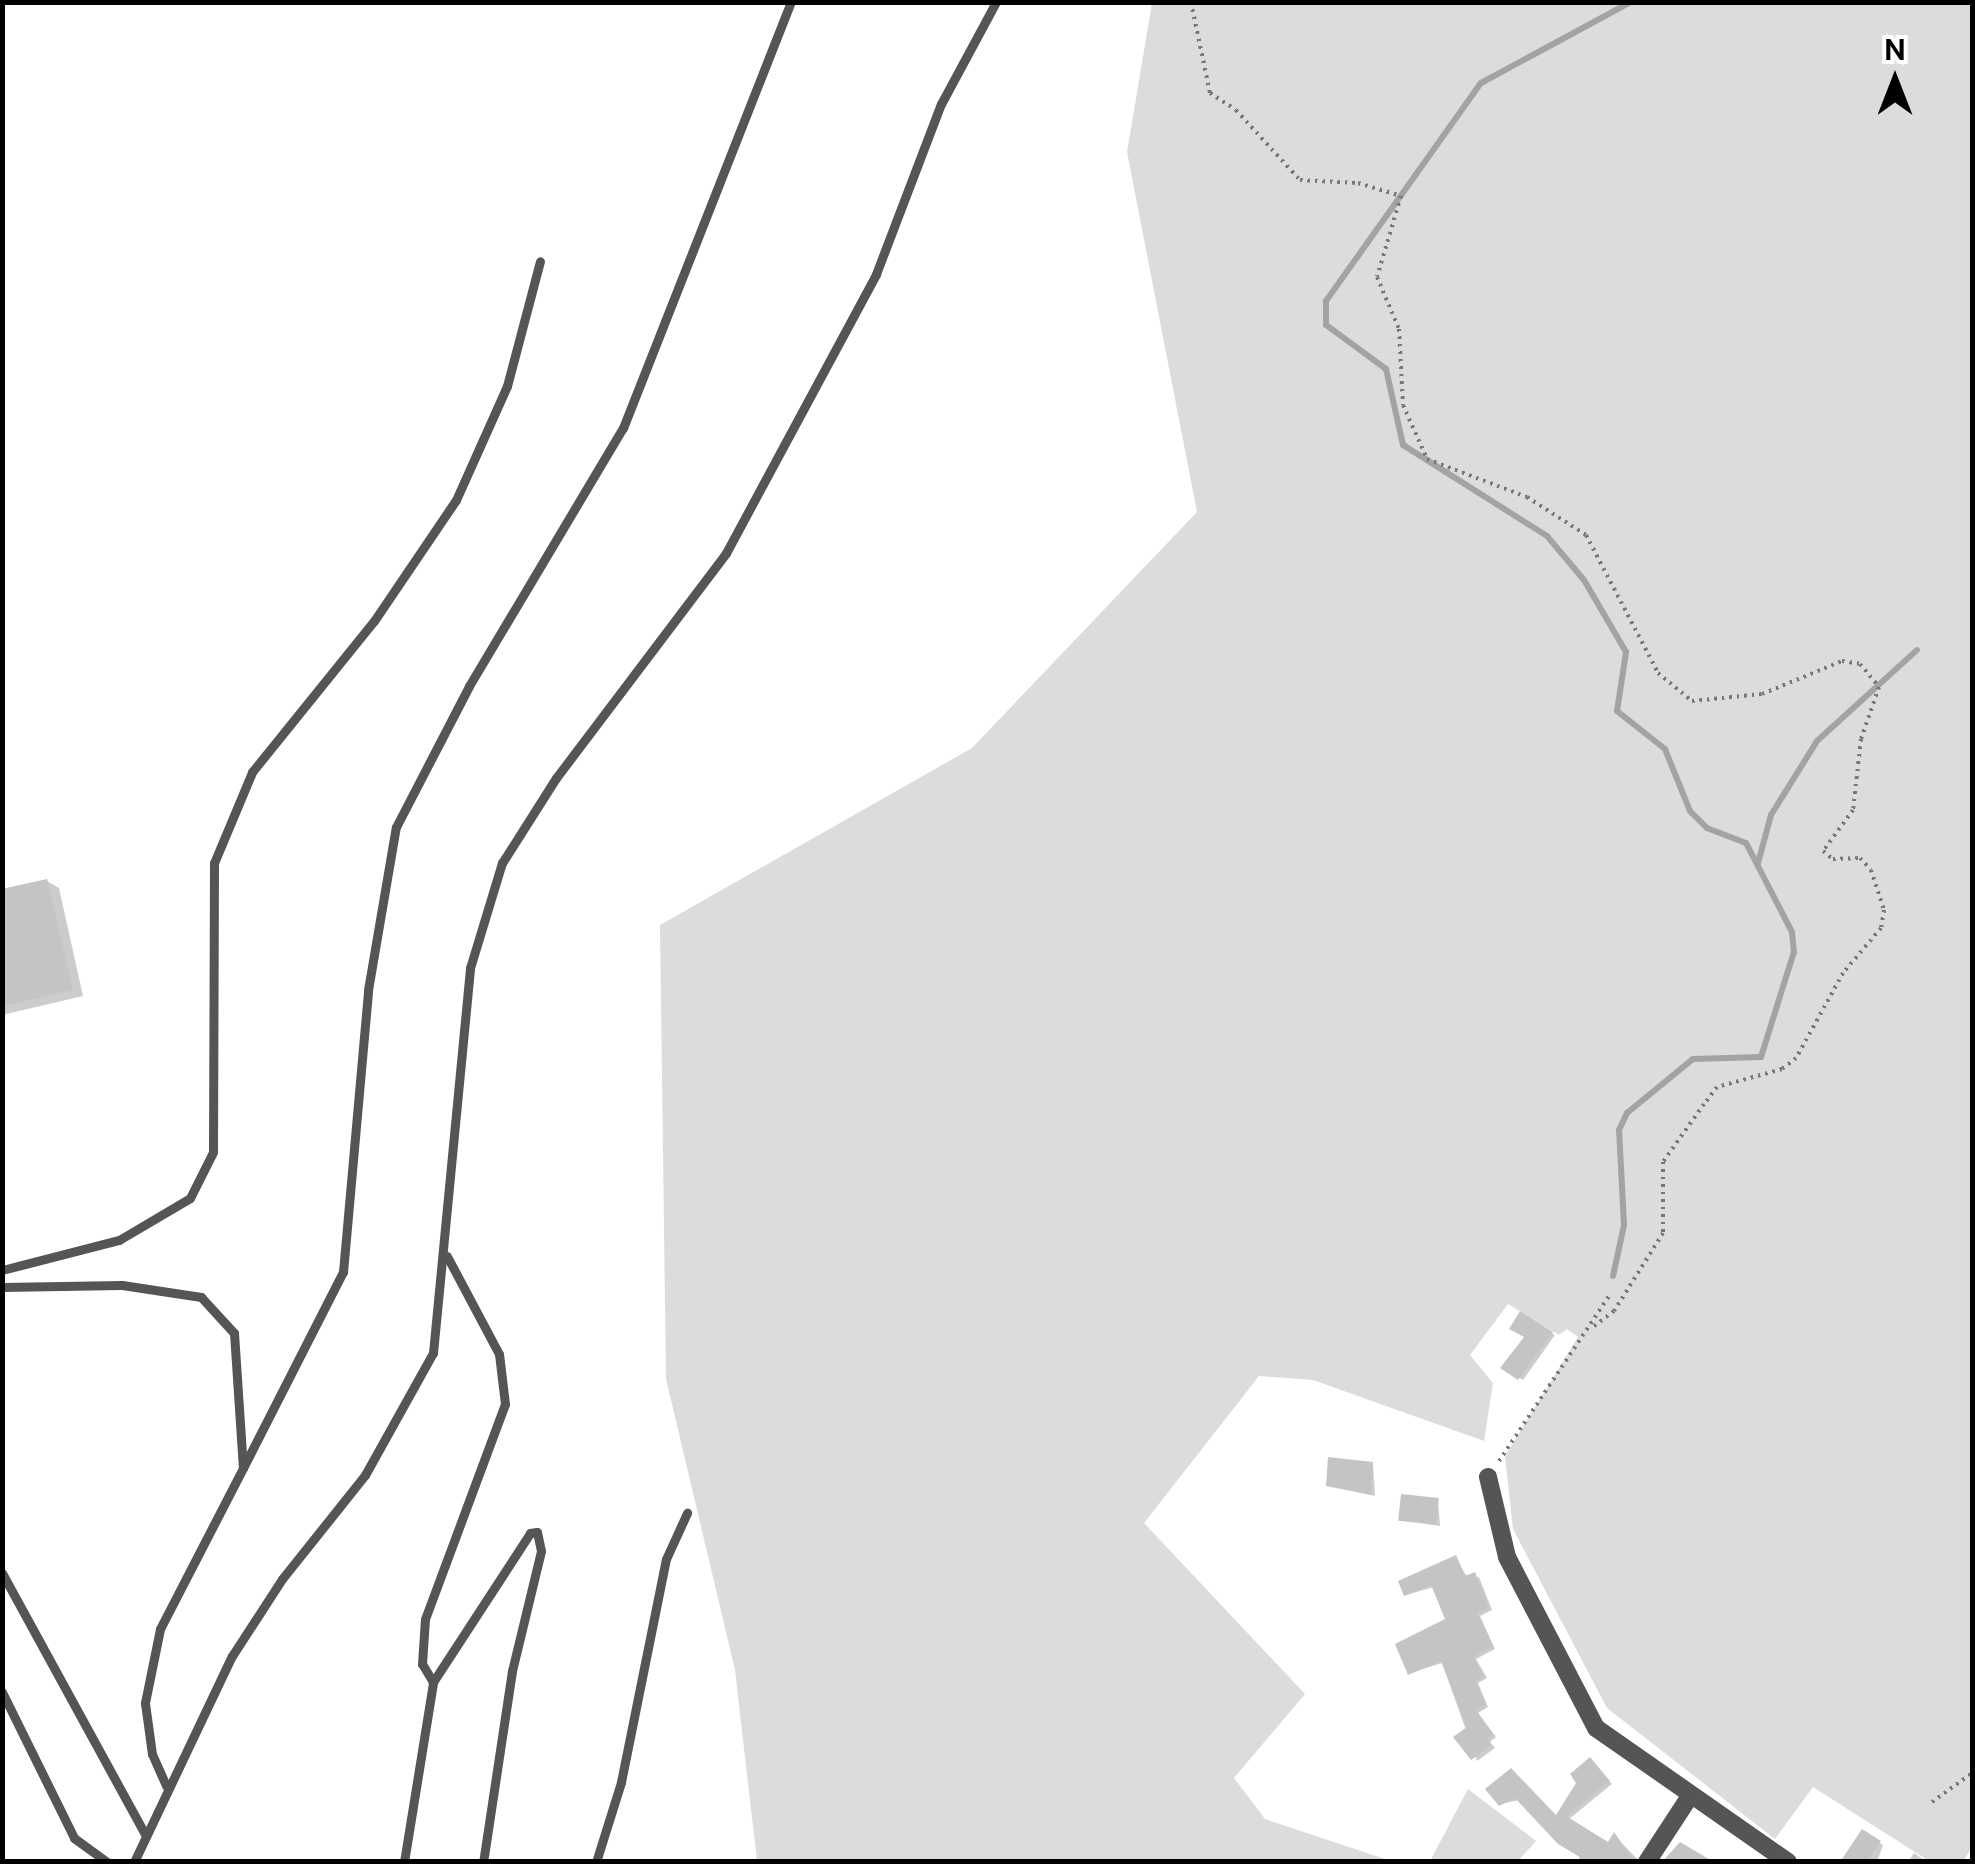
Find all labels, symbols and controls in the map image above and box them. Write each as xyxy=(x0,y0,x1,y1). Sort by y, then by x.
north arrow xyxy=(1845,30,1945,130)
text: N xyxy=(1884,33,1906,66)

